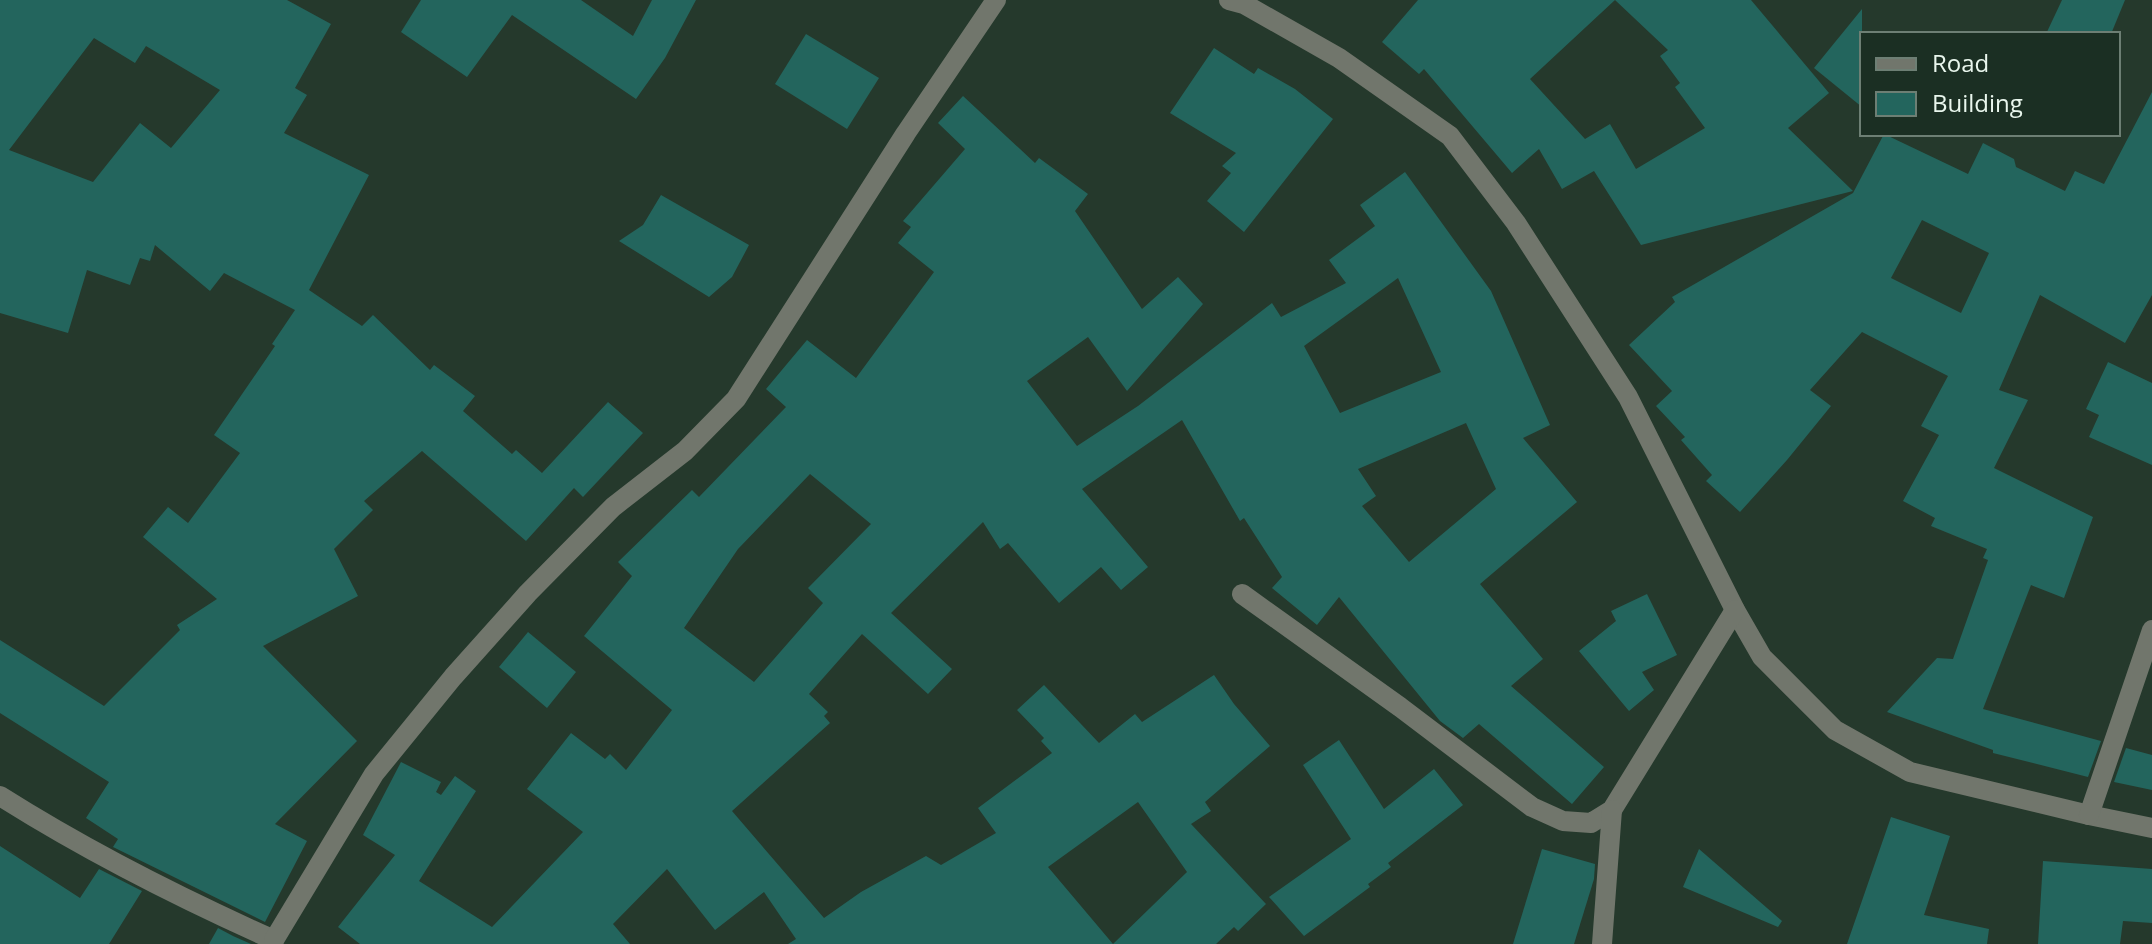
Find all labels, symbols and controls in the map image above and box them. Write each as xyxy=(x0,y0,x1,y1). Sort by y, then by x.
legend xyxy=(1860,32,2120,136)
text: Road xyxy=(1932,46,1989,79)
text: Building xyxy=(1932,86,2023,119)

